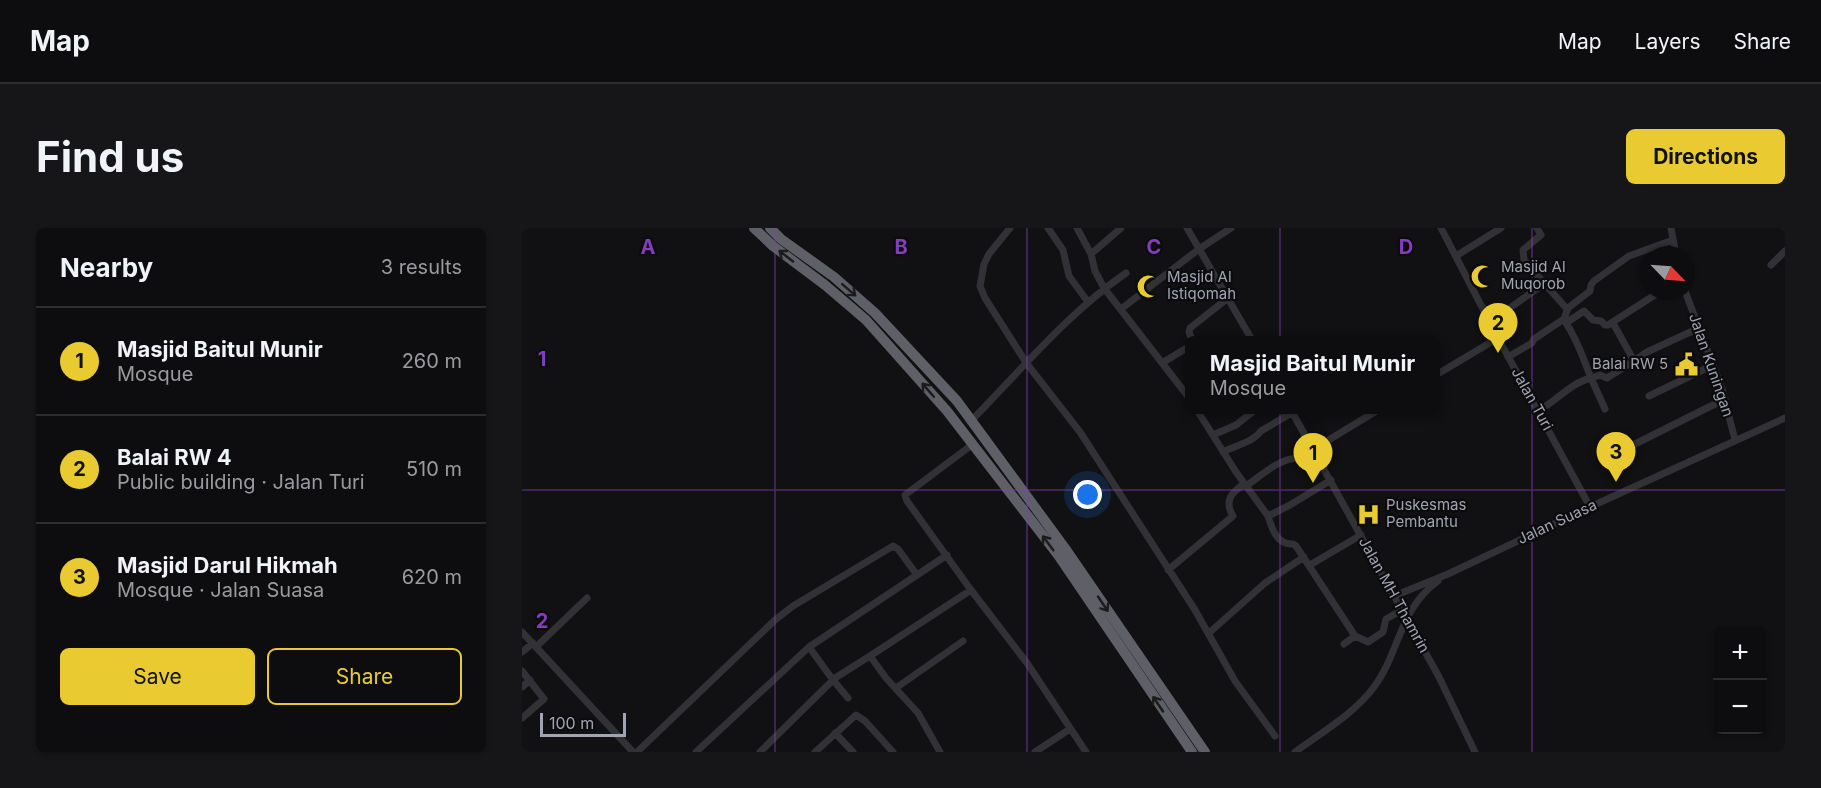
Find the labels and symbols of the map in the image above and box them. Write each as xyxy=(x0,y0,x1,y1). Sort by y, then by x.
text: A xyxy=(641,235,656,259)
text: B xyxy=(894,235,908,259)
text: C xyxy=(1147,235,1161,259)
text: D xyxy=(1399,235,1413,259)
north arrow xyxy=(1641,246,1695,300)
one-way arrow xyxy=(779,250,795,263)
place label: Masjid Al Muqorob xyxy=(1501,257,1566,293)
mosque icon: Masjid Al Muqorob xyxy=(1470,263,1496,289)
place label: Masjid Al Istiqomah xyxy=(1167,267,1236,303)
mosque icon: Masjid Al Istiqomah xyxy=(1136,273,1162,299)
one-way arrow xyxy=(841,283,856,297)
pin: 2 xyxy=(1478,304,1518,353)
street label: Jalan Kuningan xyxy=(1685,310,1738,419)
text: 1 xyxy=(538,347,546,371)
public building icon: Balai RW 5 xyxy=(1673,351,1699,377)
place label: Balai RW 5 xyxy=(1592,354,1668,373)
street label: Jalan Turi xyxy=(1507,364,1557,434)
one-way arrow xyxy=(921,382,935,397)
pin: 3 xyxy=(1596,432,1636,482)
pin: 1 xyxy=(1294,434,1332,483)
your location xyxy=(1073,480,1102,509)
place label: Puskesmas Pembantu xyxy=(1386,495,1466,531)
street label: Jalan Suasa xyxy=(1514,495,1599,548)
hospital icon: Puskesmas Pembantu xyxy=(1355,501,1381,527)
street label: Jalan MH Thamrin xyxy=(1355,534,1434,656)
one-way arrow xyxy=(1042,535,1055,551)
one-way arrow xyxy=(1097,595,1109,611)
text: 2 xyxy=(536,609,548,633)
one-way arrow xyxy=(1152,696,1164,713)
scale bar xyxy=(540,710,626,738)

